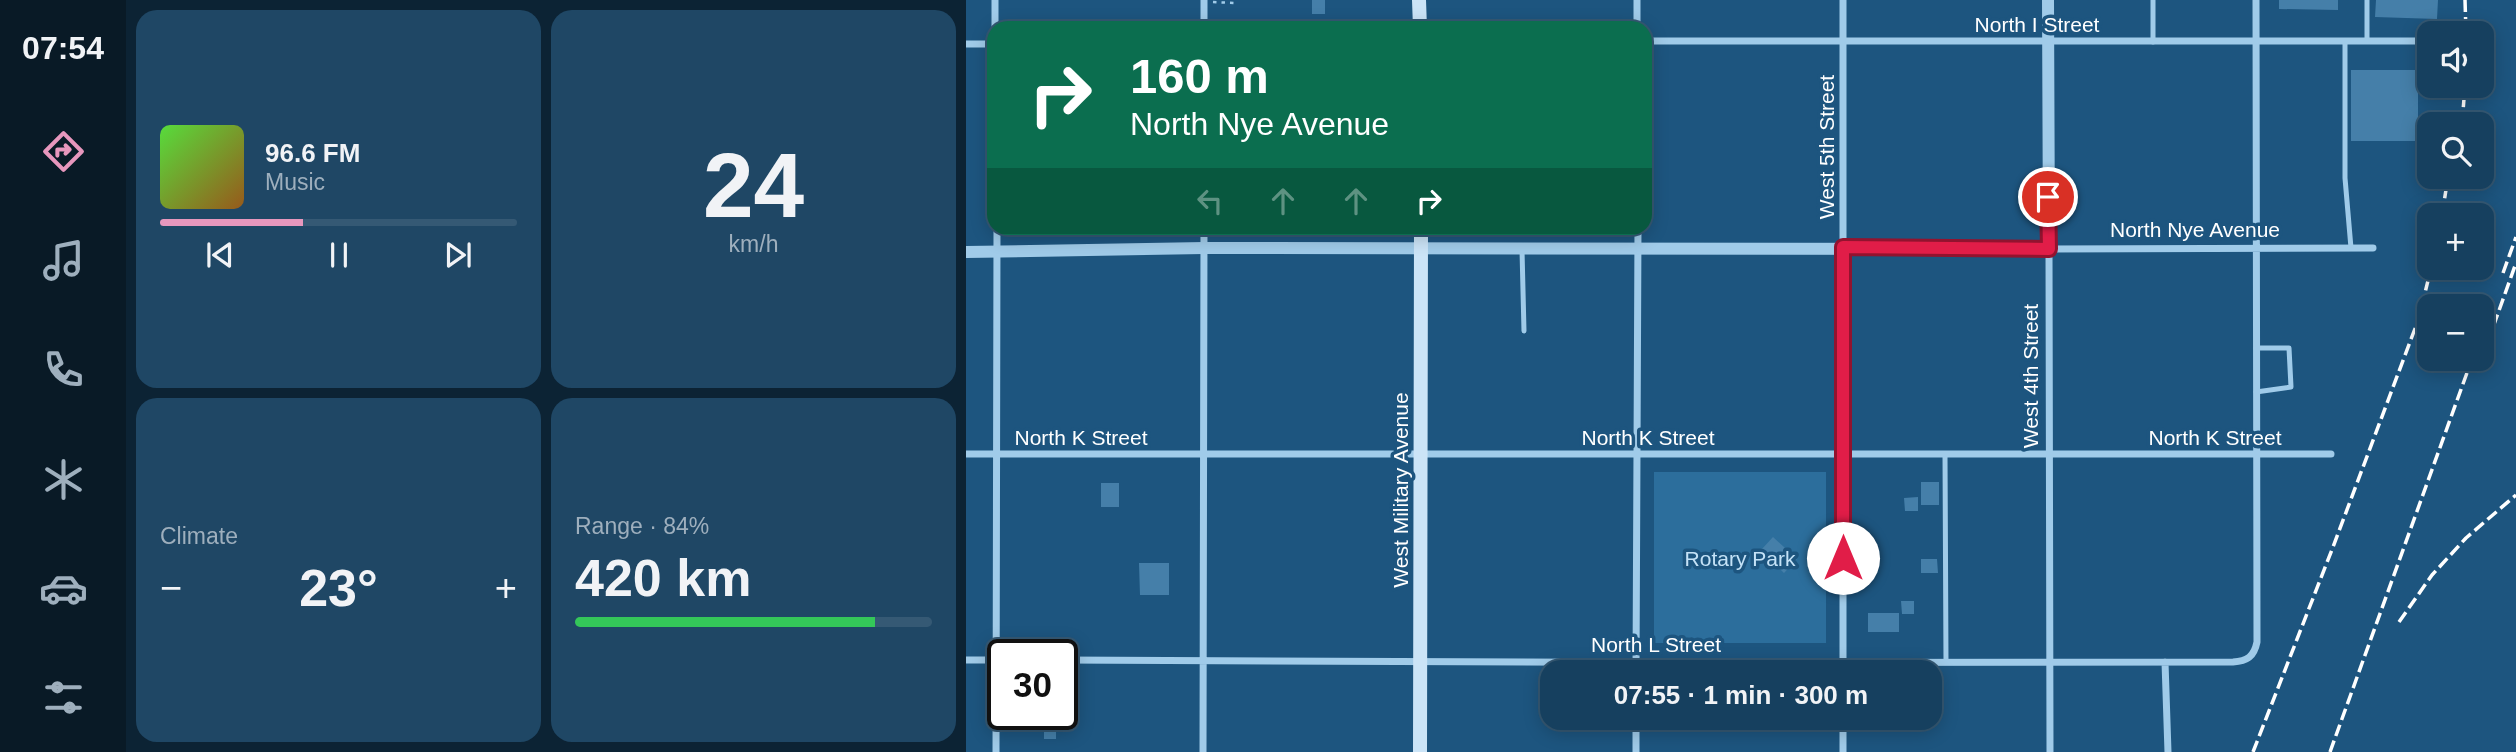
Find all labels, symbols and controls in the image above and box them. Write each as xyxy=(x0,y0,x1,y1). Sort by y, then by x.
street label: North I Street xyxy=(1975,13,2100,36)
map controls xyxy=(2417,21,2494,371)
button: sound xyxy=(2417,21,2494,98)
text: 07:54 xyxy=(22,30,104,66)
icon: right xyxy=(1015,49,1106,140)
text: 160 m xyxy=(1130,49,1269,103)
street label: West 5th Street xyxy=(1815,75,1838,219)
text: North Nye Avenue xyxy=(1130,106,1389,142)
button: search xyxy=(2417,112,2494,189)
icon: directions xyxy=(39,127,88,176)
text: 24 xyxy=(703,135,804,236)
text: 96.6 FM xyxy=(265,138,360,168)
pin xyxy=(2018,167,2078,227)
text: Music xyxy=(265,169,325,195)
icon: arrive xyxy=(2029,178,2067,216)
icon: left xyxy=(1191,182,1229,220)
icon: ahead xyxy=(1264,182,1302,220)
icon: ahead xyxy=(1337,182,1375,220)
icon: right xyxy=(1410,182,1448,220)
button: + xyxy=(2417,203,2494,280)
street label: North Nye Avenue xyxy=(2110,218,2280,241)
text: km/h xyxy=(729,231,778,257)
icon: music xyxy=(39,236,88,285)
icon: previous xyxy=(201,236,239,274)
icon: pause xyxy=(320,236,358,274)
icon: next xyxy=(439,236,477,274)
button: − xyxy=(2417,294,2494,371)
street label: West 4th Street xyxy=(2019,304,2042,448)
icon: phone xyxy=(39,345,88,394)
street label: West Military Avenue xyxy=(1389,392,1412,588)
street label: North K Street xyxy=(1014,426,1148,449)
street label: North K Street xyxy=(1581,426,1715,449)
street label: North K Street xyxy=(2148,426,2282,449)
icon: climate xyxy=(39,455,88,504)
text: Range · 84% xyxy=(575,513,709,539)
position arrow xyxy=(1806,521,1880,595)
text: Climate xyxy=(160,523,238,549)
park label: Rotary Park xyxy=(1685,547,1796,570)
text: 420 km xyxy=(575,549,751,607)
text: 23° xyxy=(299,559,378,617)
icon: car xyxy=(39,564,88,613)
text: − xyxy=(160,567,182,609)
text: + xyxy=(495,567,517,609)
street label: North L Street xyxy=(1591,633,1721,656)
speed limit sign: 30 xyxy=(987,639,1078,730)
icon: filters xyxy=(39,673,88,722)
text: 07:55 · 1 min · 300 m xyxy=(1614,680,1868,710)

